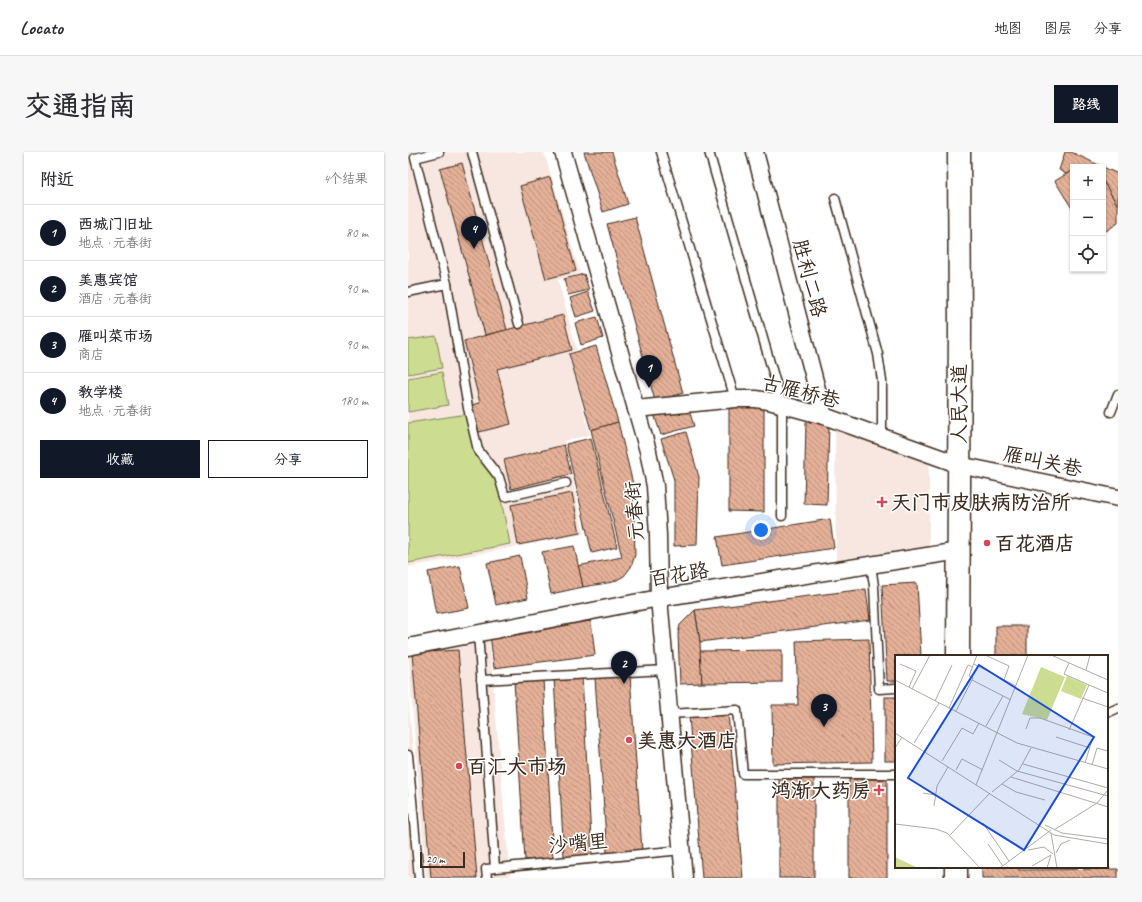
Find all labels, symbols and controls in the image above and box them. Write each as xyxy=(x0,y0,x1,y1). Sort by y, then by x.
text: Locato xyxy=(20,16,63,40)
text: 地图 xyxy=(994,20,1022,37)
text: 图层 xyxy=(1044,20,1072,37)
text: 分享 xyxy=(1094,20,1122,37)
button: 路线 xyxy=(1054,85,1118,123)
text: 交通指南 xyxy=(24,88,136,123)
map controls xyxy=(1070,164,1106,272)
button: + xyxy=(1070,164,1106,200)
text: 附近 xyxy=(40,169,74,190)
text: 4个结果 xyxy=(323,171,368,187)
button: − xyxy=(1070,200,1106,236)
text: 西城门旧址 xyxy=(78,215,153,234)
pin: 4 xyxy=(461,216,487,249)
text: 1 xyxy=(50,225,56,241)
text: 80 m xyxy=(346,225,368,241)
text: 地点 · 元春街 xyxy=(78,235,152,251)
street label: 胜利二路 xyxy=(787,236,832,321)
button: locate xyxy=(1070,236,1106,272)
text: 美惠宾馆 xyxy=(78,271,138,290)
text: 2 xyxy=(50,281,56,297)
text: 90 m xyxy=(346,281,368,297)
text: 酒店 · 元春街 xyxy=(78,291,152,307)
text: 雁叫菜市场 xyxy=(78,327,153,346)
text: 3 xyxy=(50,337,56,353)
text: 90 m xyxy=(346,337,368,353)
text: 商店 xyxy=(78,347,104,363)
pin: 1 xyxy=(636,355,662,388)
street label: 人民大道 xyxy=(947,364,972,444)
street label: 古雁桥巷 xyxy=(759,370,844,414)
text: 教学楼 xyxy=(78,383,123,402)
text: 4 xyxy=(50,393,56,409)
text: 180 m xyxy=(340,393,368,409)
text: 地点 · 元春街 xyxy=(78,403,152,419)
button: 收藏 xyxy=(40,440,200,478)
button: 分享 xyxy=(208,440,368,478)
street label: 雁叫关巷 xyxy=(1001,441,1086,482)
street label: 元春街 xyxy=(620,480,649,542)
place label: 天门市皮肤病防治所 xyxy=(891,490,1071,515)
marker: 天门市皮肤病防治所 xyxy=(876,496,888,508)
your location xyxy=(751,520,771,540)
place label: 百花酒店 xyxy=(995,531,1075,556)
marker: 百花酒店 xyxy=(982,538,992,548)
street label: 百花路 xyxy=(647,557,712,592)
pin: 2 xyxy=(611,651,637,684)
inset map xyxy=(895,655,1108,868)
pin: 3 xyxy=(811,694,837,727)
place label: 美惠大酒店 xyxy=(637,728,737,753)
marker: 美惠大酒店 xyxy=(624,735,634,745)
place label: 百汇大市场 xyxy=(467,754,567,779)
marker: 百汇大市场 xyxy=(454,761,464,771)
place label: 鸿渐大药房 xyxy=(771,778,871,803)
marker: 鸿渐大药房 xyxy=(874,785,884,795)
street label: 沙嘴里 xyxy=(547,828,609,859)
scale bar xyxy=(420,850,465,869)
text: 20 m xyxy=(426,852,445,866)

